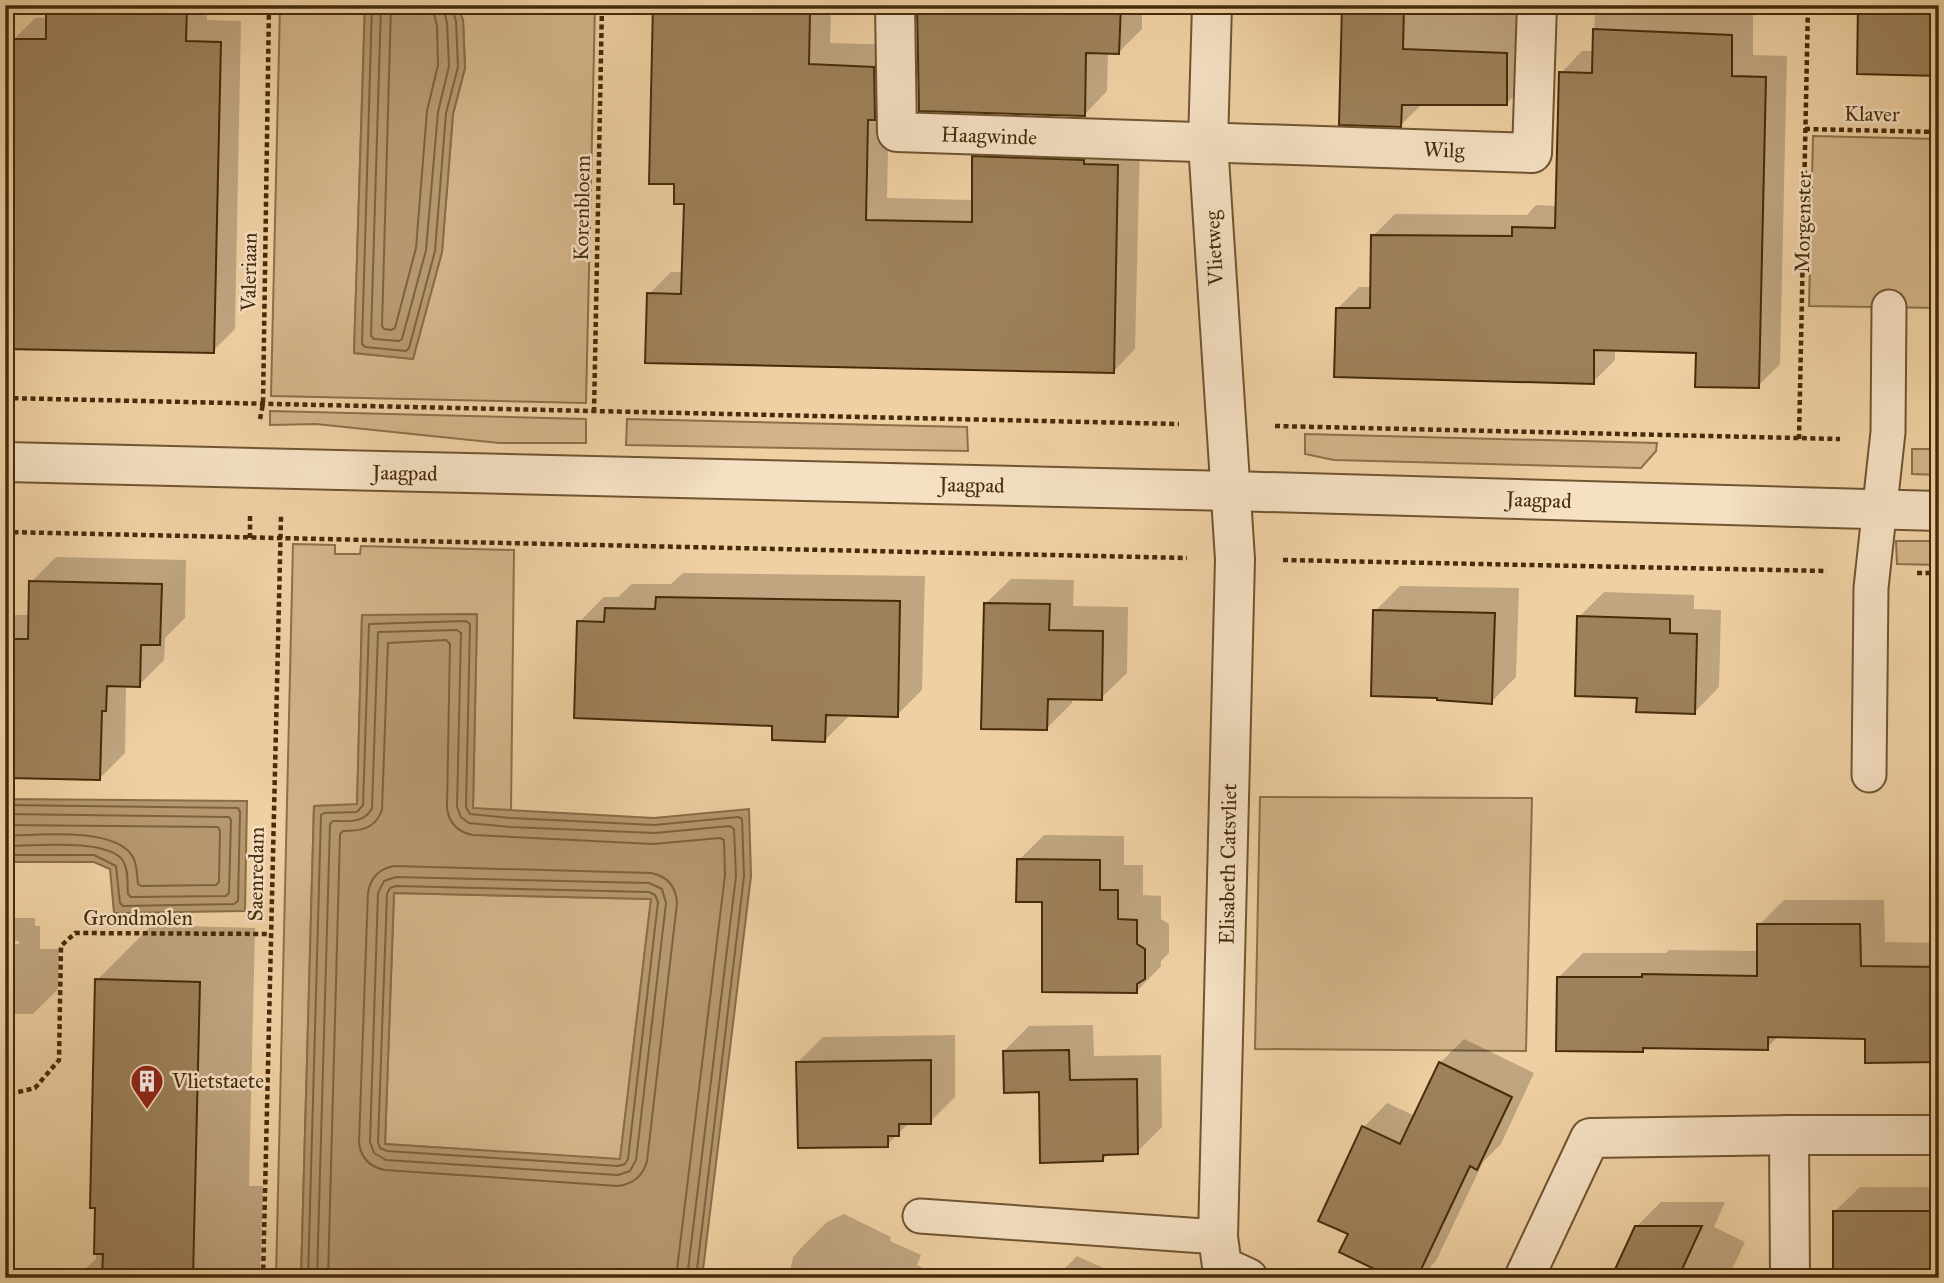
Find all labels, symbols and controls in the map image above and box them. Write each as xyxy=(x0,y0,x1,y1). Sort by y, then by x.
street label: Klaver xyxy=(1844,101,1900,127)
street label: Haagwinde xyxy=(940,121,1038,151)
street label: Wilg xyxy=(1423,136,1465,164)
street label: Korenbloem xyxy=(568,154,596,261)
street label: Morgenster xyxy=(1789,171,1817,273)
street label: Vlietweg xyxy=(1199,210,1229,287)
street label: Valeriaan xyxy=(235,232,263,313)
street label: Jaagpad xyxy=(370,459,438,487)
street label: Jaagpad xyxy=(937,471,1005,499)
street label: Jaagpad xyxy=(1504,486,1573,514)
street label: Elisabeth Catsvliet xyxy=(1214,782,1242,945)
street label: Saenredam xyxy=(242,826,270,922)
street label: Grondmolen xyxy=(83,905,193,931)
building icon: Vlietstaete xyxy=(128,1062,166,1111)
place label: Vlietstaete xyxy=(171,1068,264,1094)

